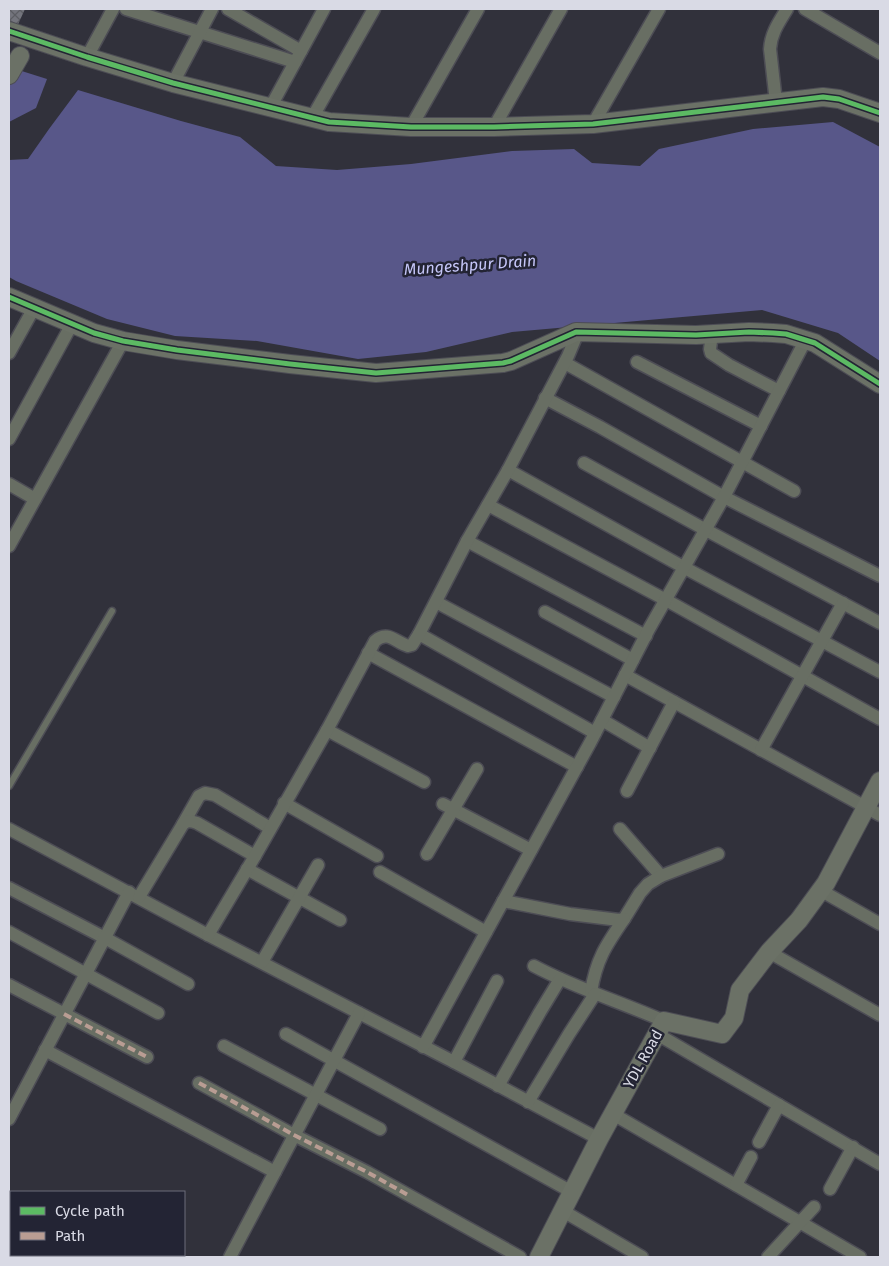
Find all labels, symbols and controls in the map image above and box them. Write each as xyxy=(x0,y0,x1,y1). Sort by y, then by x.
water label: Mungeshpur Drain xyxy=(403,251,537,279)
street label: YDL Road xyxy=(620,1027,666,1091)
legend xyxy=(10,1191,185,1256)
text: Cycle path xyxy=(55,1202,125,1220)
text: Path xyxy=(55,1227,85,1245)

